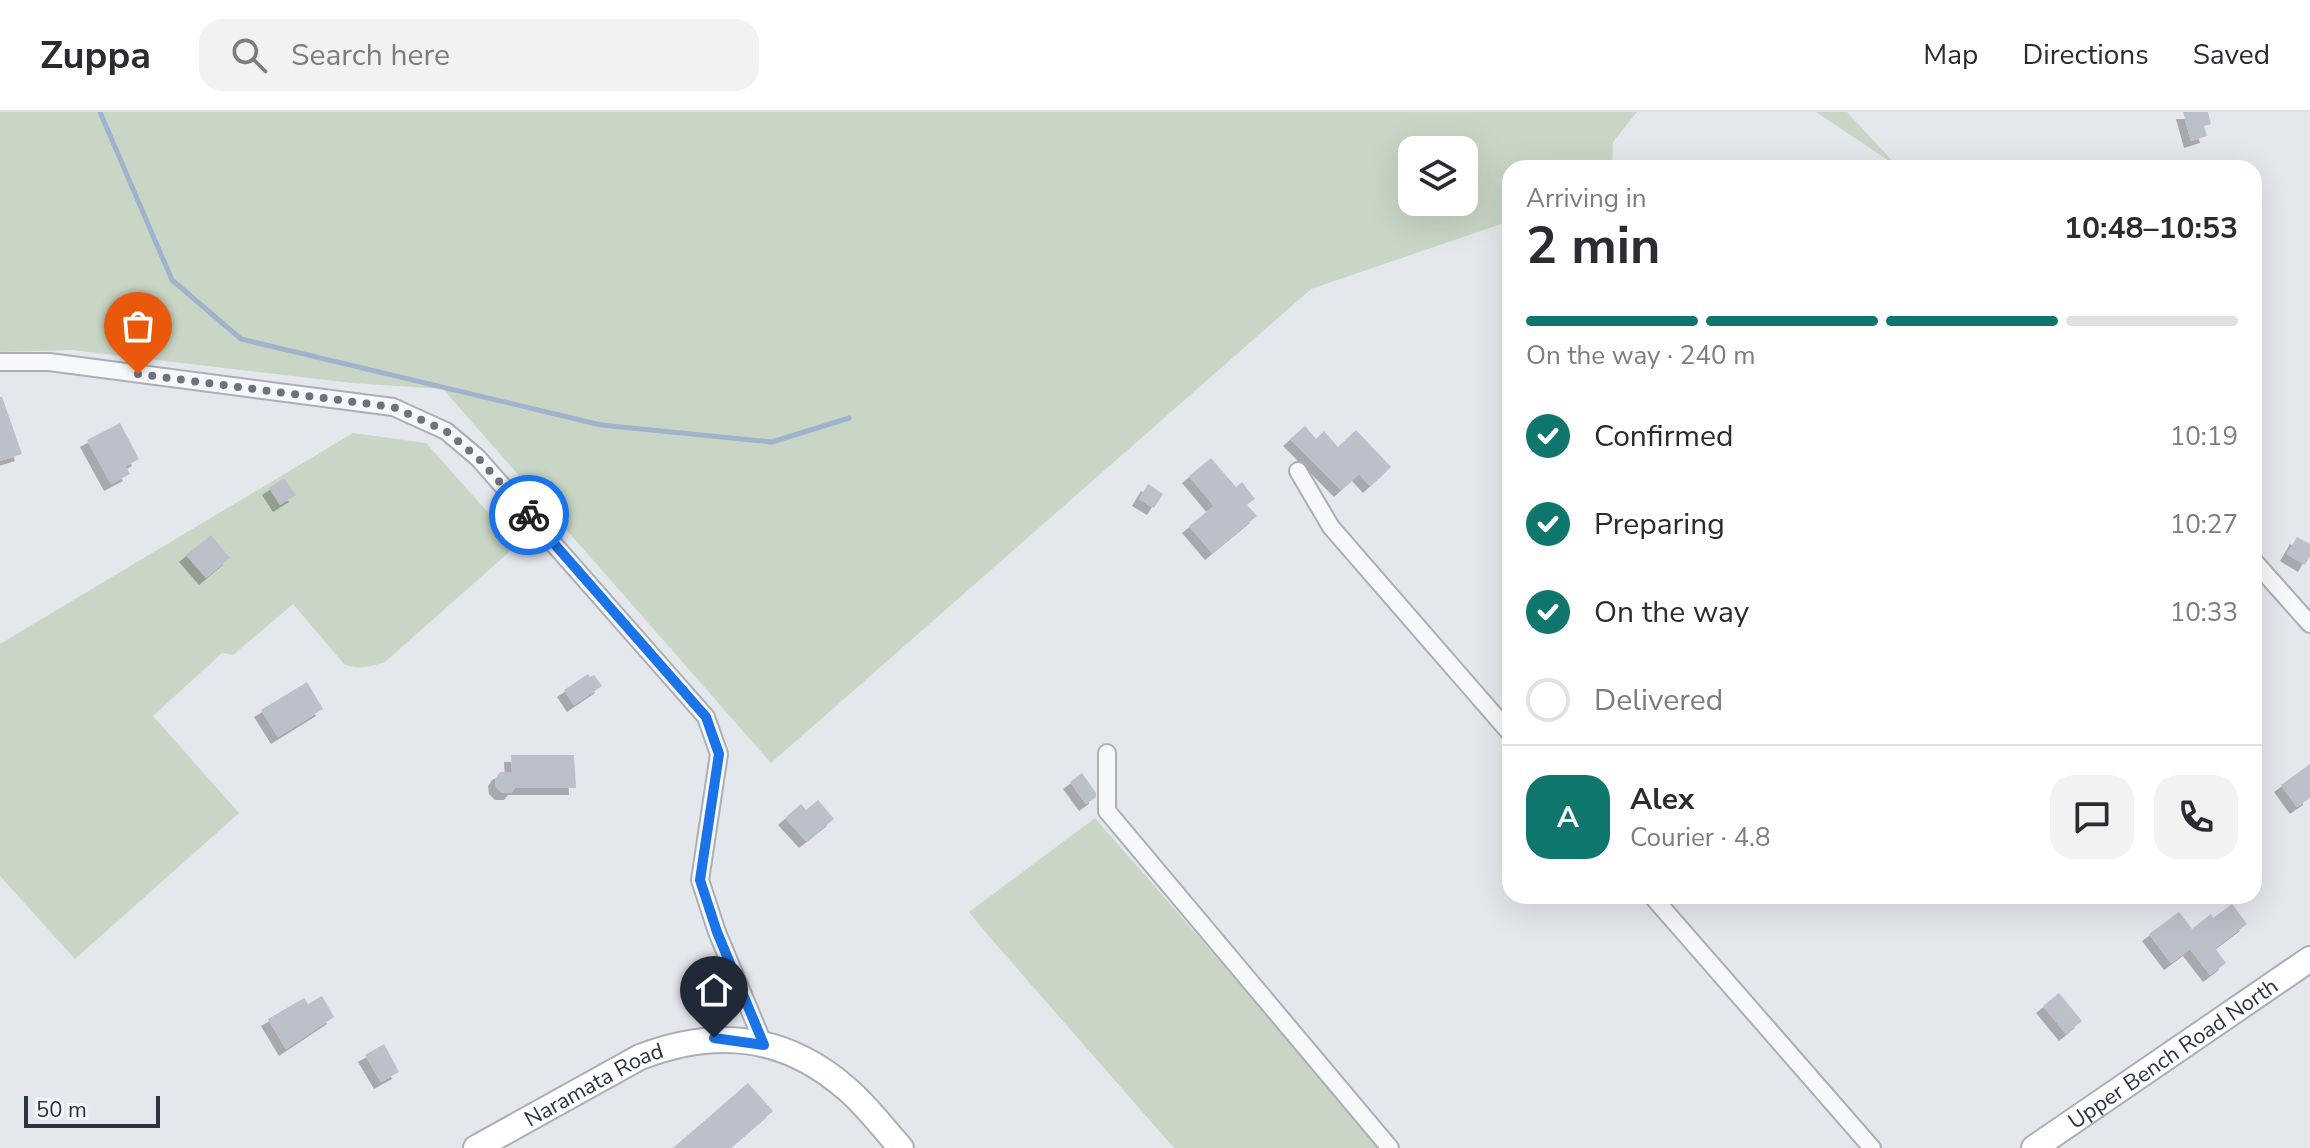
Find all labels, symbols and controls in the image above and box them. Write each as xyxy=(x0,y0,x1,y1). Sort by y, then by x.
search box xyxy=(199,19,759,91)
text: Zuppa xyxy=(40,30,151,81)
icon: search xyxy=(227,33,271,77)
text: Search here xyxy=(291,35,450,76)
text: Map xyxy=(1923,36,1978,74)
text: Directions xyxy=(2022,36,2149,74)
text: Saved xyxy=(2193,36,2270,74)
map controls xyxy=(1398,136,1478,216)
button: layers xyxy=(1398,136,1478,216)
text: Arriving in xyxy=(1526,181,1647,216)
text: 10:48–10:53 xyxy=(2064,208,2238,249)
text: 2 min xyxy=(1526,210,1661,281)
pin xyxy=(104,292,172,374)
icon: bag xyxy=(116,304,160,348)
text: On the way · 240 m xyxy=(1526,338,1755,373)
icon: check xyxy=(1526,414,1570,458)
text: Confirmed xyxy=(1594,416,1734,457)
text: 10:19 xyxy=(2170,419,2238,454)
courier xyxy=(489,475,569,555)
icon: bike xyxy=(507,493,551,537)
icon: check xyxy=(1526,502,1570,546)
text: Preparing xyxy=(1594,504,1725,545)
text: 10:27 xyxy=(2170,507,2238,542)
icon: check xyxy=(1526,590,1570,634)
text: On the way xyxy=(1594,592,1749,633)
text: 10:33 xyxy=(2170,595,2238,630)
text: Delivered xyxy=(1594,680,1723,721)
button: chat xyxy=(2050,775,2134,859)
button: phone xyxy=(2154,775,2238,859)
text: Alex xyxy=(1630,779,1694,820)
text: A xyxy=(1557,797,1579,838)
text: Courier · 4.8 xyxy=(1630,820,1771,855)
pin xyxy=(680,956,748,1038)
icon: home xyxy=(692,968,736,1012)
street label: Upper Bench Road North xyxy=(2062,971,2284,1136)
street label: Naramata Road xyxy=(519,1036,667,1134)
scale bar xyxy=(24,1092,160,1128)
text: 50 m xyxy=(36,1095,87,1125)

